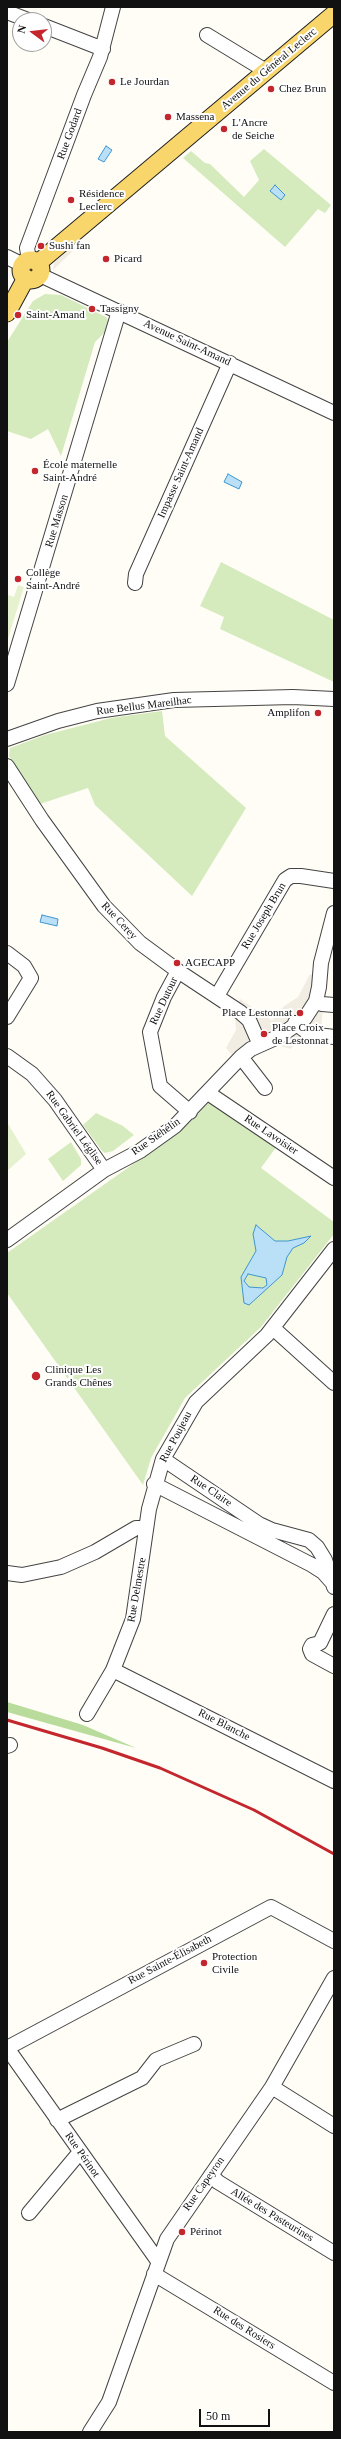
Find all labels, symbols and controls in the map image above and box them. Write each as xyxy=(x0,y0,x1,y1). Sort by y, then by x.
north arrow xyxy=(12,12,52,52)
text: N xyxy=(15,24,28,35)
street label: Avenue du Général Leclerc xyxy=(219,25,319,113)
place label: Le Jourdan xyxy=(120,75,169,89)
marker: Le Jourdan xyxy=(107,77,117,87)
place label: Chez Brun xyxy=(279,82,326,96)
marker: Chez Brun xyxy=(266,84,276,94)
street label: Rue Godard xyxy=(55,107,85,161)
place label: Massena xyxy=(176,110,214,124)
marker: Massena xyxy=(163,112,173,122)
place label: L'Ancre de Seiche xyxy=(232,116,274,142)
marker: L'Ancre de Seiche xyxy=(219,124,229,134)
place label: Résidence Leclerc xyxy=(79,187,124,213)
marker: Résidence Leclerc xyxy=(66,195,76,205)
place label: Sushi fan xyxy=(49,239,90,253)
marker: Sushi fan xyxy=(36,241,46,251)
place label: Picard xyxy=(114,252,142,266)
marker: Picard xyxy=(101,254,111,264)
place label: Tassigny xyxy=(100,302,139,316)
marker: Tassigny xyxy=(87,304,97,314)
place label: Saint-Amand xyxy=(26,308,85,322)
marker: Saint-Amand xyxy=(13,310,23,320)
street label: Avenue Saint-Amand xyxy=(141,317,233,369)
street label: Impasse Saint-Amand xyxy=(155,426,207,520)
place label: École maternelle Saint-André xyxy=(43,458,117,484)
marker: École maternelle Saint-André xyxy=(30,466,40,476)
street label: Rue Masson xyxy=(43,493,71,549)
place label: Collège Saint-André xyxy=(26,566,80,592)
marker: Collège Saint-André xyxy=(13,574,23,584)
street label: Rue Bellus Mareilhac xyxy=(96,694,192,718)
place label: Amplifon xyxy=(267,706,310,720)
marker: Amplifon xyxy=(313,708,323,718)
street label: Rue Joseph Brun xyxy=(239,880,289,952)
street label: Rue Cerey xyxy=(98,899,140,943)
place label: AGECAPP xyxy=(185,956,235,970)
marker: AGECAPP xyxy=(172,958,182,968)
street label: Rue Dutour xyxy=(147,975,181,1027)
place label: Place Lestonnat xyxy=(222,1006,292,1020)
marker: Place Lestonnat xyxy=(295,1008,305,1018)
place label: Place Croix de Lestonnat xyxy=(272,1021,329,1047)
marker: Place Croix de Lestonnat xyxy=(259,1029,269,1039)
street label: Rue Gabriel Léglise xyxy=(43,1088,105,1168)
street label: Rue Lavoisier xyxy=(242,1112,300,1158)
street label: Rue Stéhélin xyxy=(129,1115,183,1159)
place label: Clinique Les Grands Chênes xyxy=(45,1363,112,1389)
marker: Clinique Les Grands Chênes xyxy=(30,1370,42,1382)
street label: Rue Poujeau xyxy=(157,1409,195,1465)
street label: Rue Claire xyxy=(188,1472,234,1510)
street label: Rue Delmestre xyxy=(125,1557,149,1623)
street label: Rue Blanche xyxy=(196,1706,252,1744)
street label: Rue Sainte-Élisabeth xyxy=(126,1932,214,1988)
place label: Protection Civile xyxy=(212,1950,257,1976)
marker: Protection Civile xyxy=(199,1958,209,1968)
street label: Rue Périnot xyxy=(62,2130,102,2180)
street label: Rue Capeyron xyxy=(180,2154,228,2214)
street label: Allée des Pasteurines xyxy=(228,2185,316,2245)
place label: Périnot xyxy=(190,2225,222,2239)
marker: Périnot xyxy=(177,2227,187,2237)
street label: Rue des Rosiers xyxy=(210,2304,278,2352)
scale bar xyxy=(201,2401,272,2427)
text: 50 m xyxy=(206,2409,230,2423)

